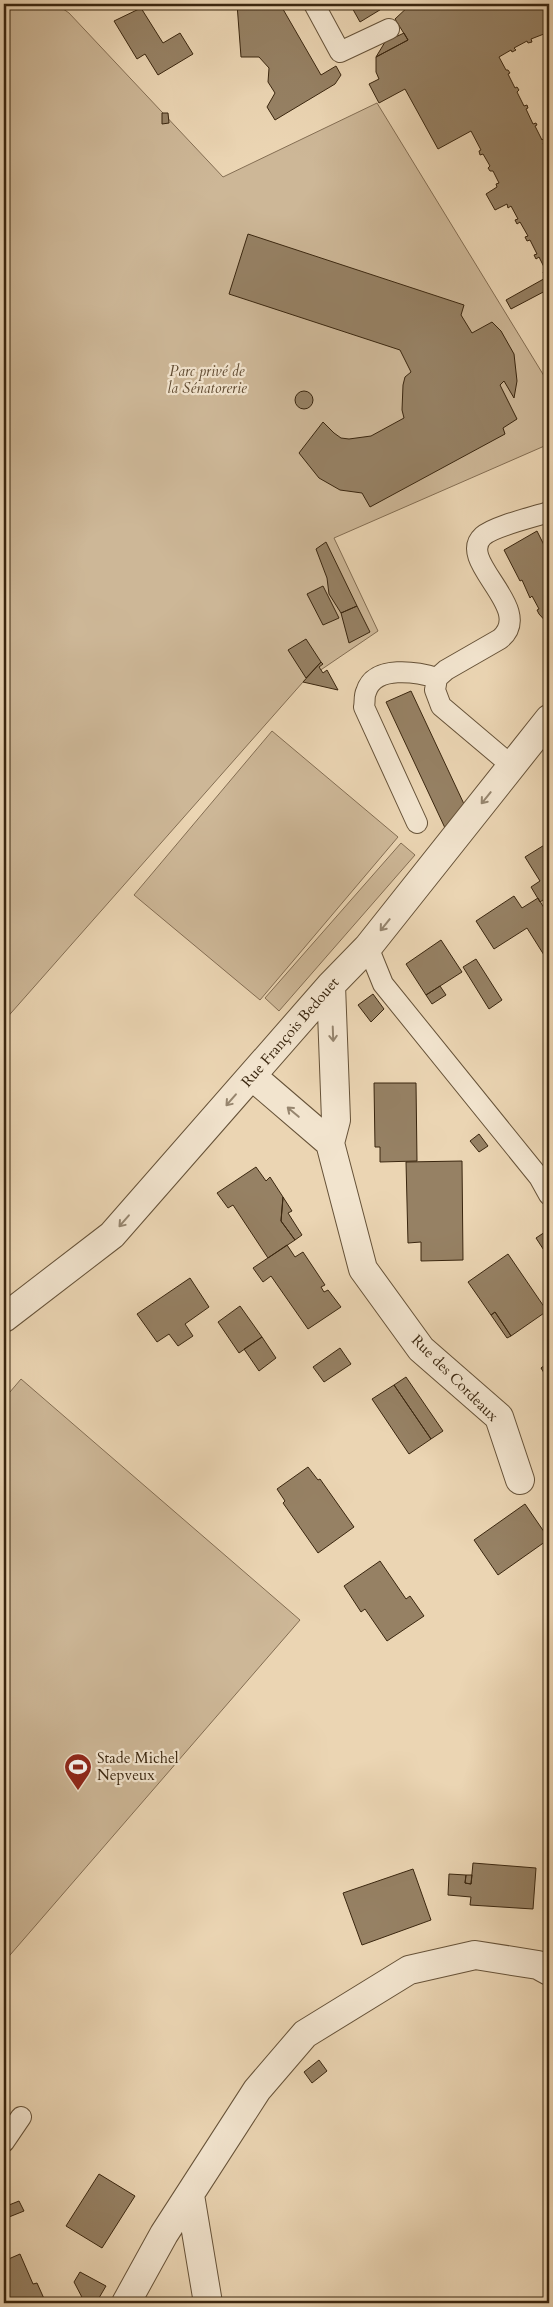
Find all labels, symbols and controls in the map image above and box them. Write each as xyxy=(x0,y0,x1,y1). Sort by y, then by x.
park label: Parc privé de la Sénatorerie xyxy=(167,361,247,398)
one-way arrow xyxy=(481,791,492,804)
one-way arrow xyxy=(380,919,391,932)
street label: Rue François Bedouet xyxy=(237,973,344,1091)
one-way arrow xyxy=(328,1026,338,1042)
one-way arrow xyxy=(225,1093,237,1106)
one-way arrow xyxy=(287,1106,300,1117)
one-way arrow xyxy=(118,1215,130,1228)
street label: Rue des Cordeaux xyxy=(407,1330,503,1426)
place label: Stade Michel Nepveux xyxy=(97,1748,179,1785)
sports icon: Stade Michel Nepveux xyxy=(63,1752,93,1791)

